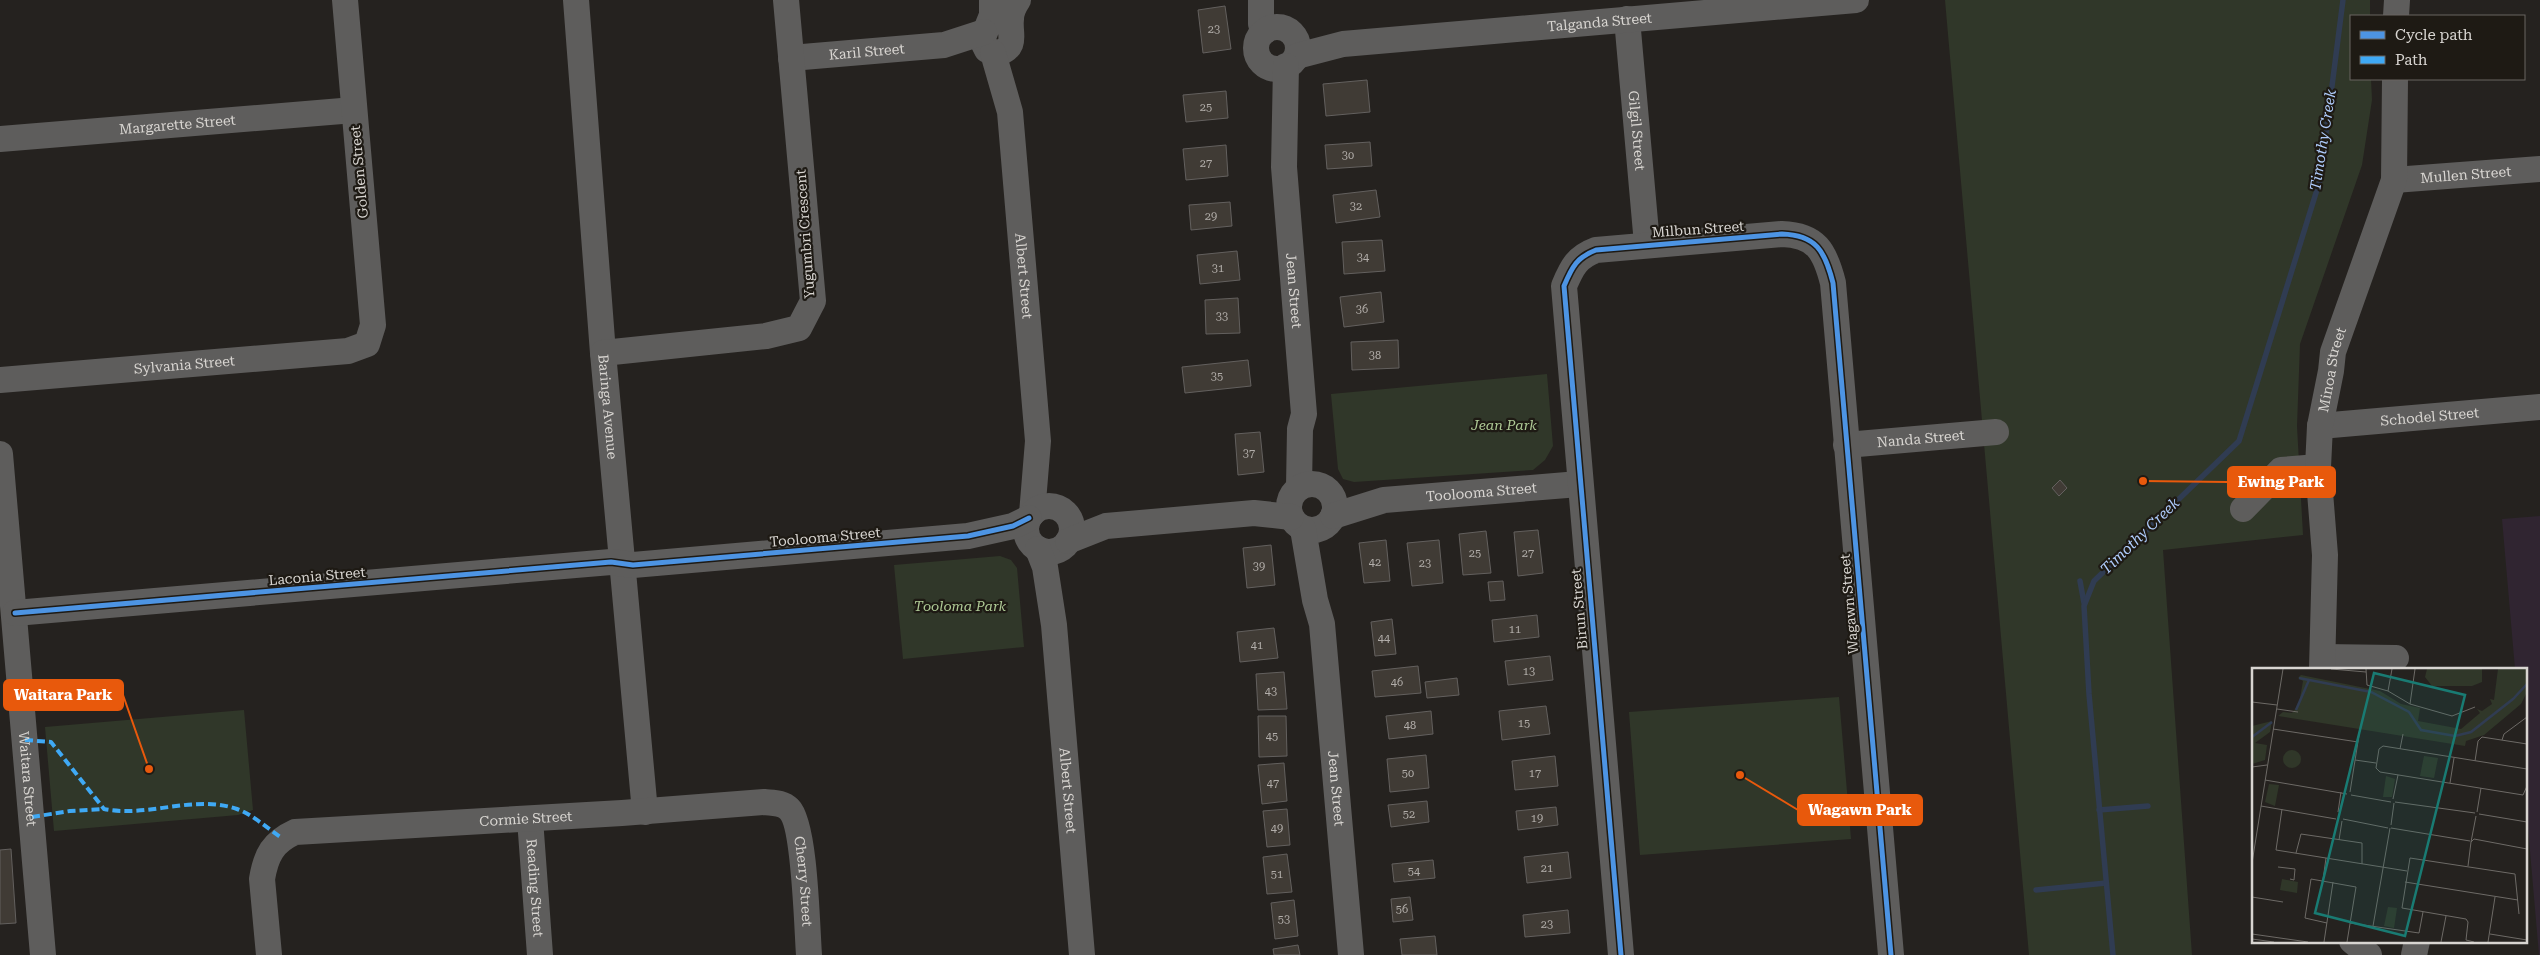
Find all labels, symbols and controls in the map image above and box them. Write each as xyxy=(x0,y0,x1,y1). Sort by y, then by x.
street label: Talganda Street xyxy=(1546,10,1653,34)
legend xyxy=(2350,15,2525,80)
house number: 23 xyxy=(1208,23,1220,36)
text: Cycle path xyxy=(2395,26,2473,44)
street label: Karil Street xyxy=(828,40,905,63)
text: Path xyxy=(2395,51,2428,69)
water label: Timothy Creek xyxy=(2306,87,2340,192)
street label: Gilgil Street xyxy=(1625,90,1648,171)
house number: 25 xyxy=(1200,101,1212,114)
street label: Margarette Street xyxy=(118,112,236,137)
street label: Golden Street xyxy=(347,125,371,219)
house number: 30 xyxy=(1342,149,1354,162)
house number: 27 xyxy=(1200,157,1212,170)
street label: Mullen Street xyxy=(2420,163,2512,186)
street label: Yugumbri Crescent xyxy=(793,169,817,299)
house number: 32 xyxy=(1350,200,1362,213)
house number: 29 xyxy=(1205,210,1217,223)
street label: Milbun Street xyxy=(1651,218,1745,240)
street label: Albert Street xyxy=(1012,232,1036,320)
house number: 34 xyxy=(1357,251,1370,264)
street label: Jean Street xyxy=(1283,252,1305,329)
house number: 31 xyxy=(1212,262,1224,275)
house number: 36 xyxy=(1356,303,1368,316)
house number: 33 xyxy=(1216,310,1228,323)
street label: Minoa Street xyxy=(2315,325,2349,414)
house number: 38 xyxy=(1369,349,1381,362)
street label: Sylvania Street xyxy=(133,352,236,377)
street label: Baringa Avenue xyxy=(595,354,621,460)
house number: 35 xyxy=(1211,370,1223,383)
street label: Schodel Street xyxy=(2380,404,2480,429)
park label: Jean Park xyxy=(1470,417,1537,433)
street label: Nanda Street xyxy=(1876,427,1965,450)
house number: 37 xyxy=(1243,447,1255,460)
callout: Ewing Park xyxy=(2228,467,2335,497)
text: Ewing Park xyxy=(2238,473,2325,491)
street label: Toolooma Street xyxy=(1425,479,1537,505)
water label: Timothy Creek xyxy=(2097,493,2184,578)
street label: Toolooma Street xyxy=(769,524,881,550)
house number: 25 xyxy=(1469,547,1481,560)
house number: 27 xyxy=(1522,547,1534,560)
street label: Wagawn Street xyxy=(1837,553,1861,655)
house number: 42 xyxy=(1369,556,1381,569)
house number: 23 xyxy=(1419,557,1431,570)
house number: 39 xyxy=(1253,560,1265,573)
street label: Laconia Street xyxy=(268,564,366,588)
street label: Birun Street xyxy=(1567,568,1591,650)
park label: Tooloma Park xyxy=(914,598,1007,614)
house number: 11 xyxy=(1509,623,1521,636)
house number: 44 xyxy=(1378,632,1391,645)
house number: 41 xyxy=(1251,639,1263,652)
house number: 13 xyxy=(1523,665,1535,678)
inset map xyxy=(2252,668,2528,942)
house number: 46 xyxy=(1391,676,1403,689)
callout: Waitara Park xyxy=(4,680,123,710)
house number: 43 xyxy=(1265,685,1277,698)
text: Waitara Park xyxy=(14,686,113,704)
house number: 15 xyxy=(1518,717,1530,730)
house number: 48 xyxy=(1404,719,1416,732)
house number: 45 xyxy=(1266,730,1278,743)
street label: Waitara Street xyxy=(16,731,40,827)
street label: Albert Street xyxy=(1056,747,1080,834)
street label: Jean Street xyxy=(1325,750,1348,827)
house number: 50 xyxy=(1402,767,1414,780)
house number: 17 xyxy=(1529,767,1541,780)
house number: 47 xyxy=(1267,777,1279,790)
callout: Wagawn Park xyxy=(1798,795,1922,825)
text: Wagawn Park xyxy=(1808,801,1913,819)
street label: Cormie Street xyxy=(479,808,573,829)
house number: 52 xyxy=(1403,808,1415,821)
house number: 19 xyxy=(1531,812,1543,825)
house number: 49 xyxy=(1271,822,1283,835)
street label: Cherry Street xyxy=(791,835,815,927)
street label: Reading Street xyxy=(523,838,547,938)
house number: 21 xyxy=(1541,862,1553,875)
house number: 54 xyxy=(1408,865,1421,878)
house number: 51 xyxy=(1271,868,1283,881)
house number: 56 xyxy=(1396,903,1408,916)
house number: 53 xyxy=(1278,913,1290,926)
house number: 23 xyxy=(1541,918,1553,931)

